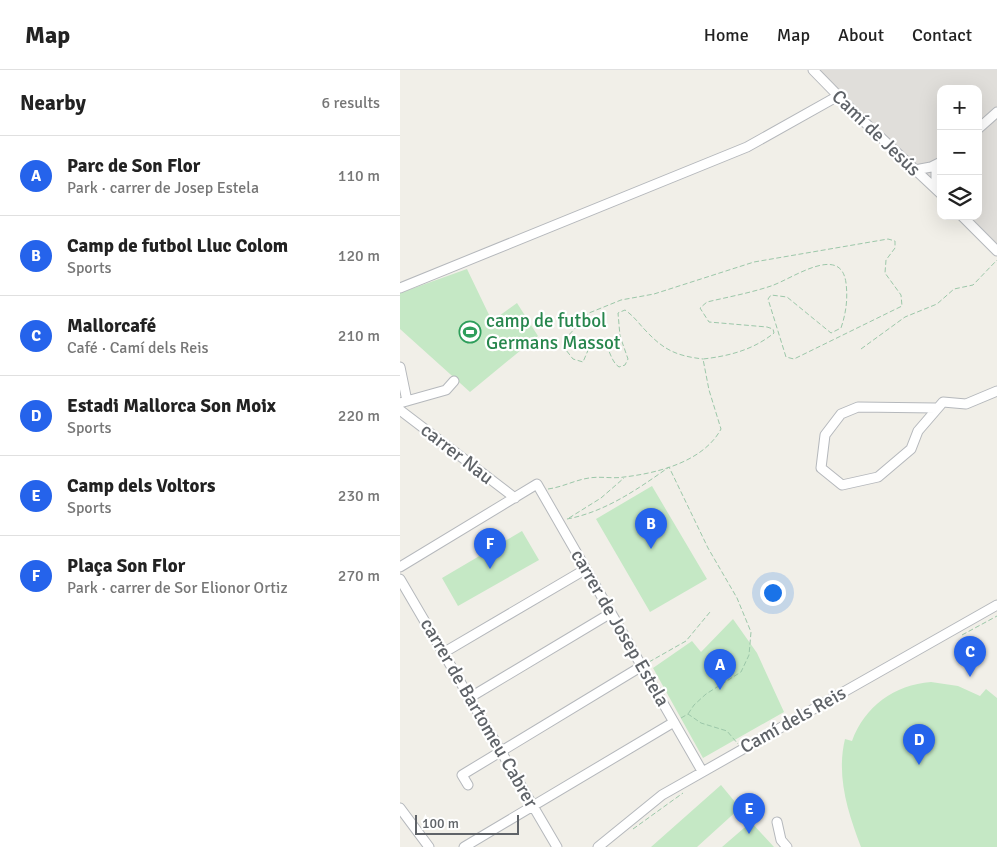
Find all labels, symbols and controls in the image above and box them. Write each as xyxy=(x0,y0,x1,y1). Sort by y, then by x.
text: Map xyxy=(25,20,70,50)
text: Home xyxy=(704,24,749,46)
text: Map xyxy=(777,24,810,46)
text: About xyxy=(838,24,884,46)
text: Contact xyxy=(912,24,972,46)
street label: Camí de Jesús xyxy=(827,85,925,181)
map controls xyxy=(937,85,982,220)
button: + xyxy=(937,85,982,130)
text: Nearby xyxy=(20,90,86,116)
text: 6 results xyxy=(321,93,380,113)
button: − xyxy=(937,130,982,175)
text: Parc de Son Flor xyxy=(67,154,200,178)
text: A xyxy=(31,166,41,186)
text: 110 m xyxy=(338,166,380,186)
button: layers xyxy=(937,175,982,220)
text: Park · carrer de Josep Estela xyxy=(67,178,259,198)
text: Camp de futbol Lluc Colom xyxy=(67,234,288,258)
text: B xyxy=(31,246,41,266)
text: 120 m xyxy=(338,246,380,266)
text: Sports xyxy=(67,258,112,278)
place label: camp de futbol Germans Massot xyxy=(486,309,621,355)
text: Mallorcafé xyxy=(67,314,156,338)
sports icon: camp de futbol Germans Massot xyxy=(458,320,482,344)
text: C xyxy=(31,326,41,346)
text: 210 m xyxy=(338,326,380,346)
text: Café · Camí dels Reis xyxy=(67,338,209,358)
text: Estadi Mallorca Son Moix xyxy=(67,394,276,418)
text: D xyxy=(31,406,41,426)
text: 220 m xyxy=(338,406,380,426)
text: Sports xyxy=(67,418,112,438)
street label: carrer Nau xyxy=(416,418,498,490)
text: Camp dels Voltors xyxy=(67,474,215,498)
text: E xyxy=(31,486,41,506)
text: 230 m xyxy=(338,486,380,506)
text: Sports xyxy=(67,498,112,518)
pin: B xyxy=(635,508,667,549)
pin: F xyxy=(474,528,506,569)
street label: carrer de Josep Estela xyxy=(565,545,675,711)
text: Plaça Son Flor xyxy=(67,554,185,578)
text: F xyxy=(32,566,40,586)
text: 270 m xyxy=(338,566,380,586)
text: Park · carrer de Sor Elionor Ortiz xyxy=(67,578,288,598)
your location xyxy=(760,580,786,606)
street label: carrer de Bartomeu Cabrer xyxy=(415,614,543,812)
pin: C xyxy=(954,636,986,677)
pin: A xyxy=(704,649,736,690)
street label: Camí dels Reis xyxy=(736,681,850,759)
pin: D xyxy=(903,724,935,765)
pin: E xyxy=(733,793,765,834)
scale bar xyxy=(415,812,519,835)
text: 100 m xyxy=(422,815,459,832)

